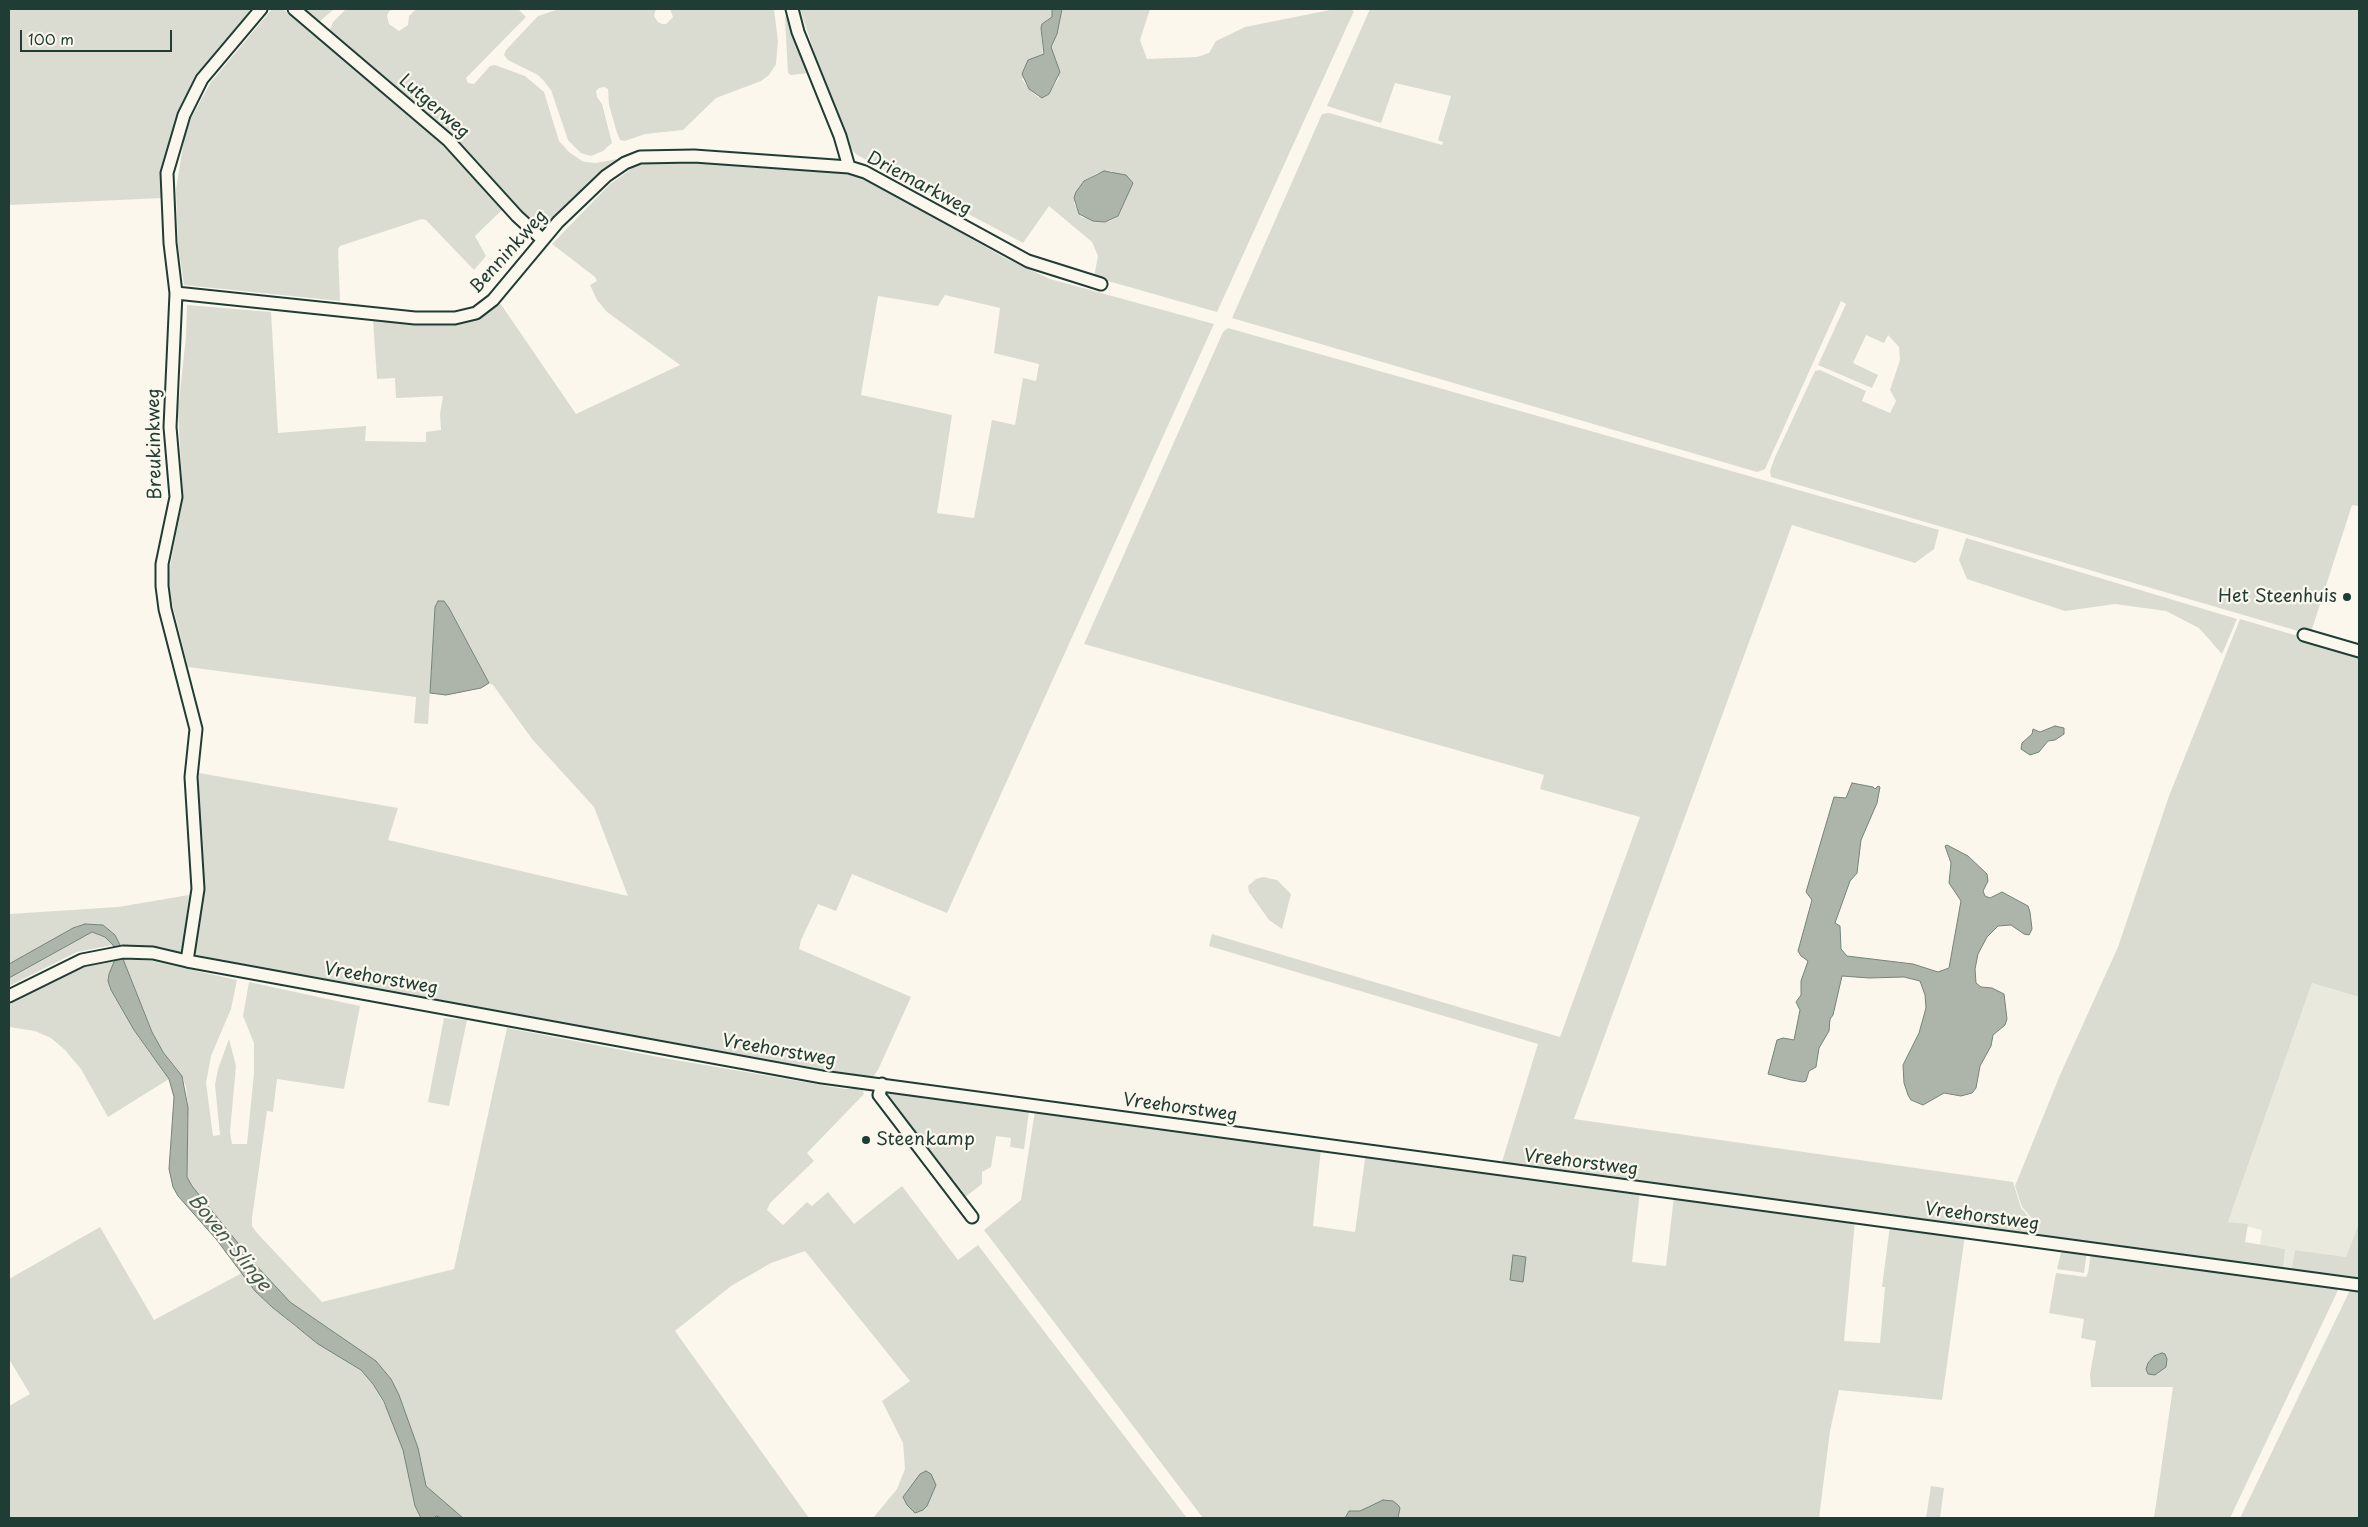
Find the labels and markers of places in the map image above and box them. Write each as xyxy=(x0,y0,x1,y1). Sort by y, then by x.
place label: Het Steenhuis xyxy=(2218,586,2337,608)
marker: Het Steenhuis xyxy=(2341,591,2353,603)
place label: Steenkamp xyxy=(876,1129,975,1151)
marker: Steenkamp xyxy=(860,1134,872,1146)

